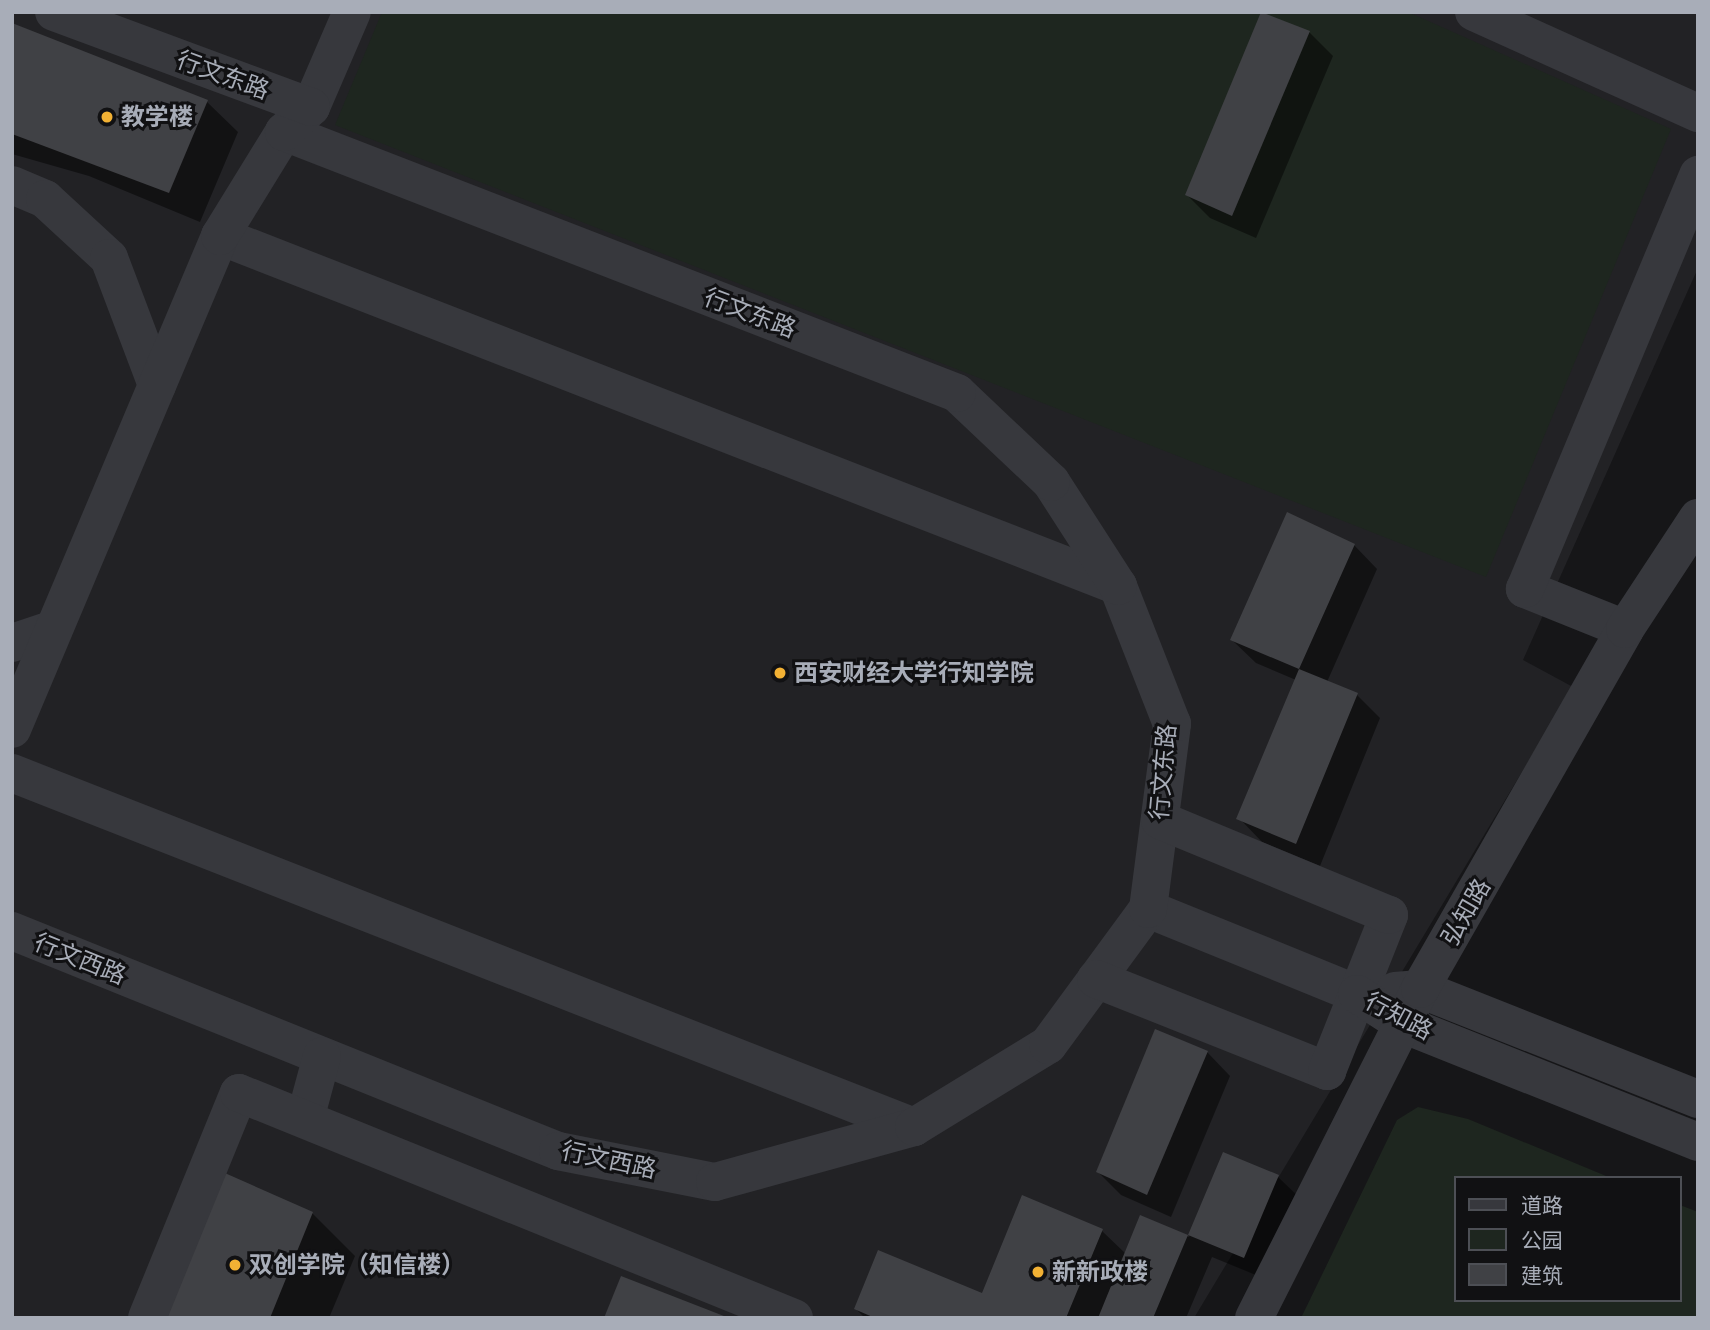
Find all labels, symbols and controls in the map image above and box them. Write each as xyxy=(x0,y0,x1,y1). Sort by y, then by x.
street label: 行文东路 xyxy=(173,45,273,105)
place label: 教学楼 xyxy=(121,103,193,131)
marker: 教学楼 xyxy=(99,109,115,125)
street label: 行文东路 xyxy=(700,282,800,344)
place label: 西安财经大学行知学院 xyxy=(794,659,1034,687)
marker: 西安财经大学行知学院 xyxy=(772,665,788,681)
street label: 行文东路 xyxy=(1144,723,1182,821)
street label: 弘知路 xyxy=(1436,874,1496,950)
street label: 行文西路 xyxy=(30,928,130,990)
street label: 行知路 xyxy=(1360,986,1438,1046)
street label: 行文西路 xyxy=(559,1136,659,1184)
legend xyxy=(1454,1176,1682,1302)
text: 道路 xyxy=(1521,1191,1563,1220)
text: 公园 xyxy=(1521,1226,1563,1255)
place label: 双创学院（知信楼） xyxy=(249,1251,465,1279)
marker: 双创学院（知信楼） xyxy=(227,1257,243,1273)
place label: 新新政楼 xyxy=(1052,1258,1148,1286)
text: 建筑 xyxy=(1521,1261,1563,1290)
marker: 新新政楼 xyxy=(1030,1264,1046,1280)

